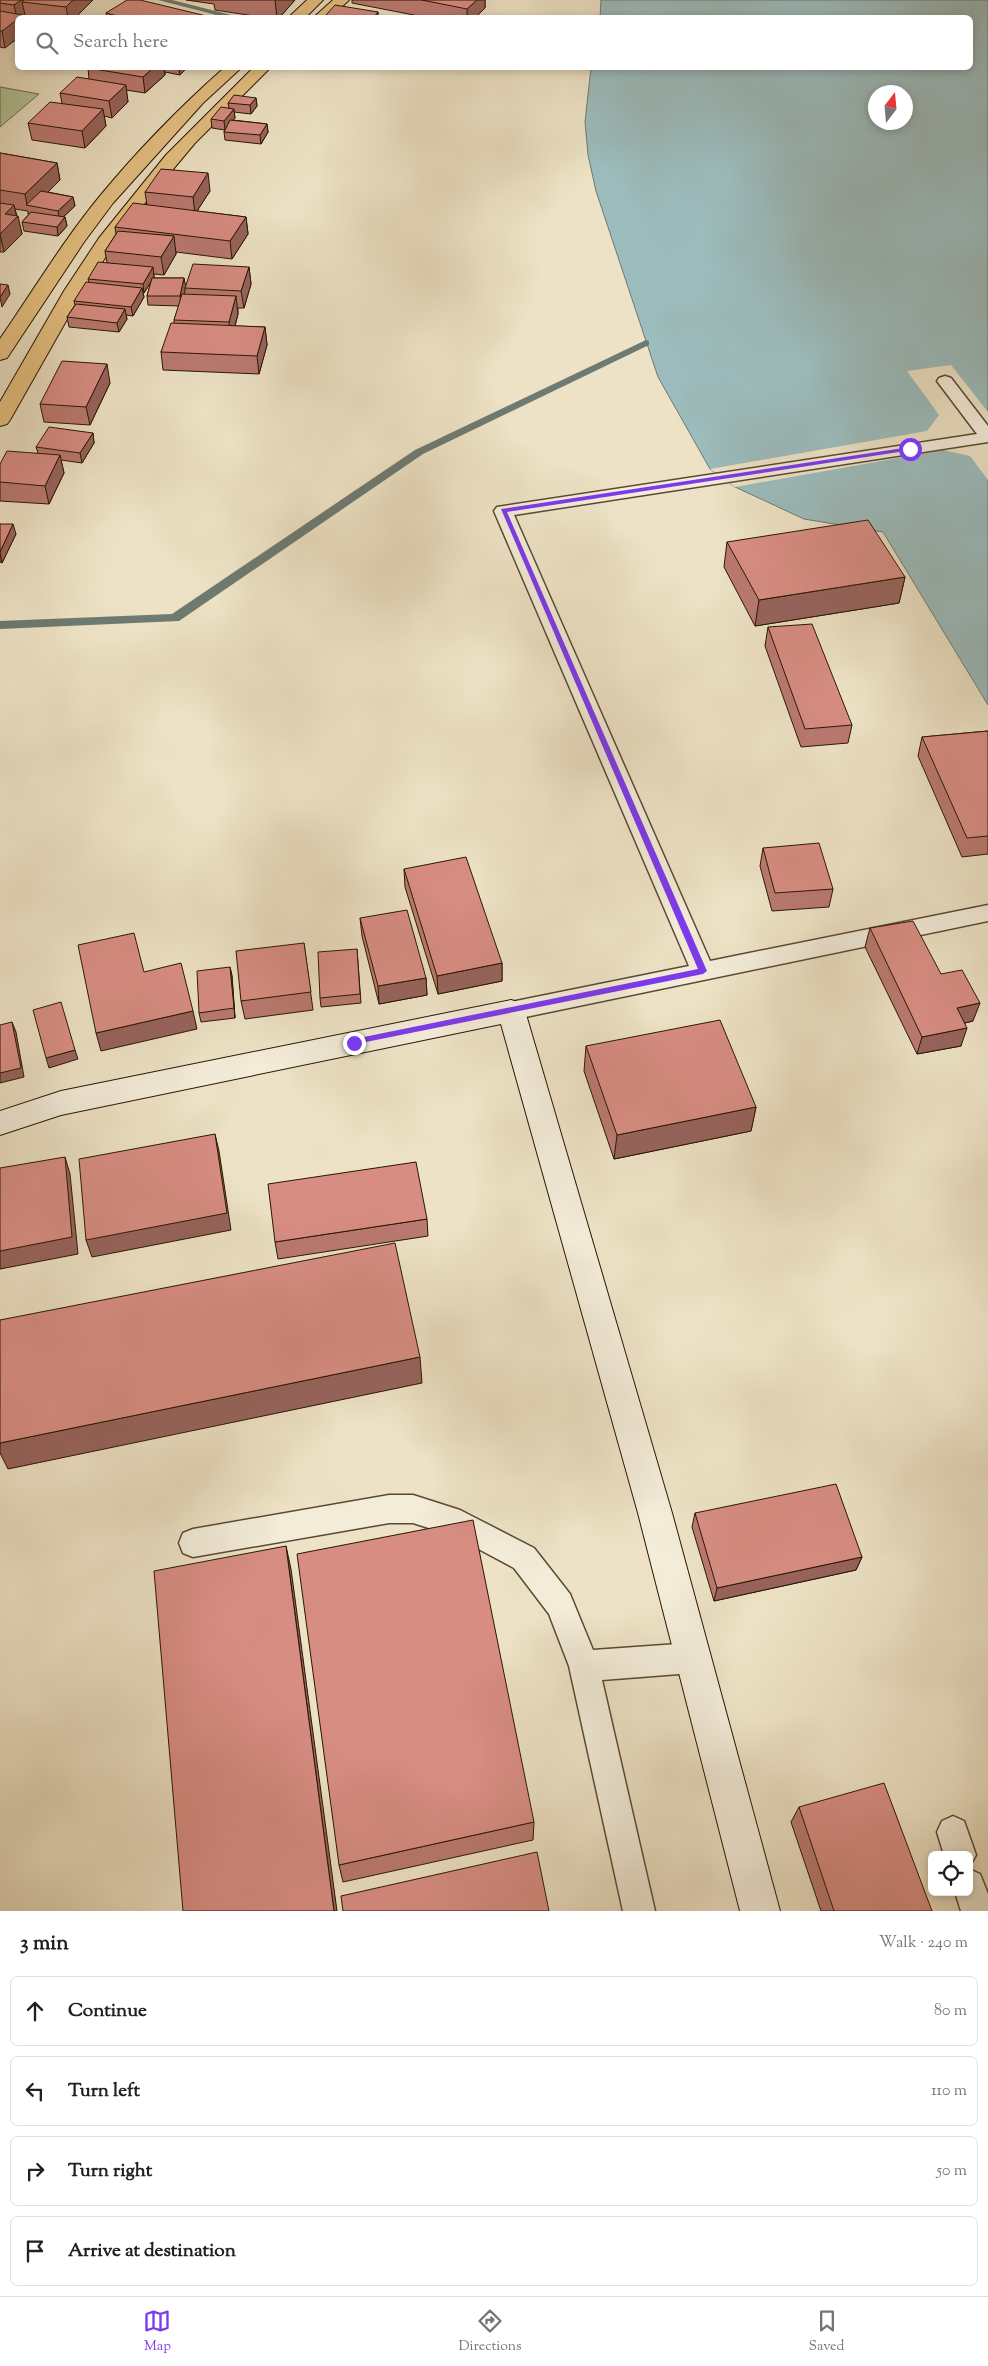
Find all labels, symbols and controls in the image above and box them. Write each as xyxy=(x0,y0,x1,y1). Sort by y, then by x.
search box xyxy=(15,15,973,70)
icon: search xyxy=(33,29,61,57)
text: Search here xyxy=(73,29,168,56)
north arrow xyxy=(868,85,913,130)
route start xyxy=(899,438,922,461)
route end xyxy=(343,1032,366,1055)
map controls xyxy=(928,1851,973,1896)
button: locate xyxy=(928,1851,973,1896)
text: 3 min xyxy=(20,1929,69,1959)
text: Walk · 240 m xyxy=(879,1932,968,1955)
icon: ahead xyxy=(21,1997,49,2025)
text: Continue xyxy=(68,1998,147,2025)
text: 80 m xyxy=(934,2000,967,2023)
icon: left xyxy=(21,2077,49,2105)
text: Turn left xyxy=(68,2078,140,2105)
text: 110 m xyxy=(931,2080,967,2103)
icon: right xyxy=(21,2157,49,2185)
text: Turn right xyxy=(68,2158,152,2185)
text: 50 m xyxy=(936,2160,967,2183)
icon: arrive xyxy=(21,2237,49,2265)
text: Arrive at destination xyxy=(68,2238,236,2265)
tab: Map xyxy=(143,2307,171,2357)
tab: Directions xyxy=(458,2307,522,2357)
tab: Saved xyxy=(809,2307,844,2357)

